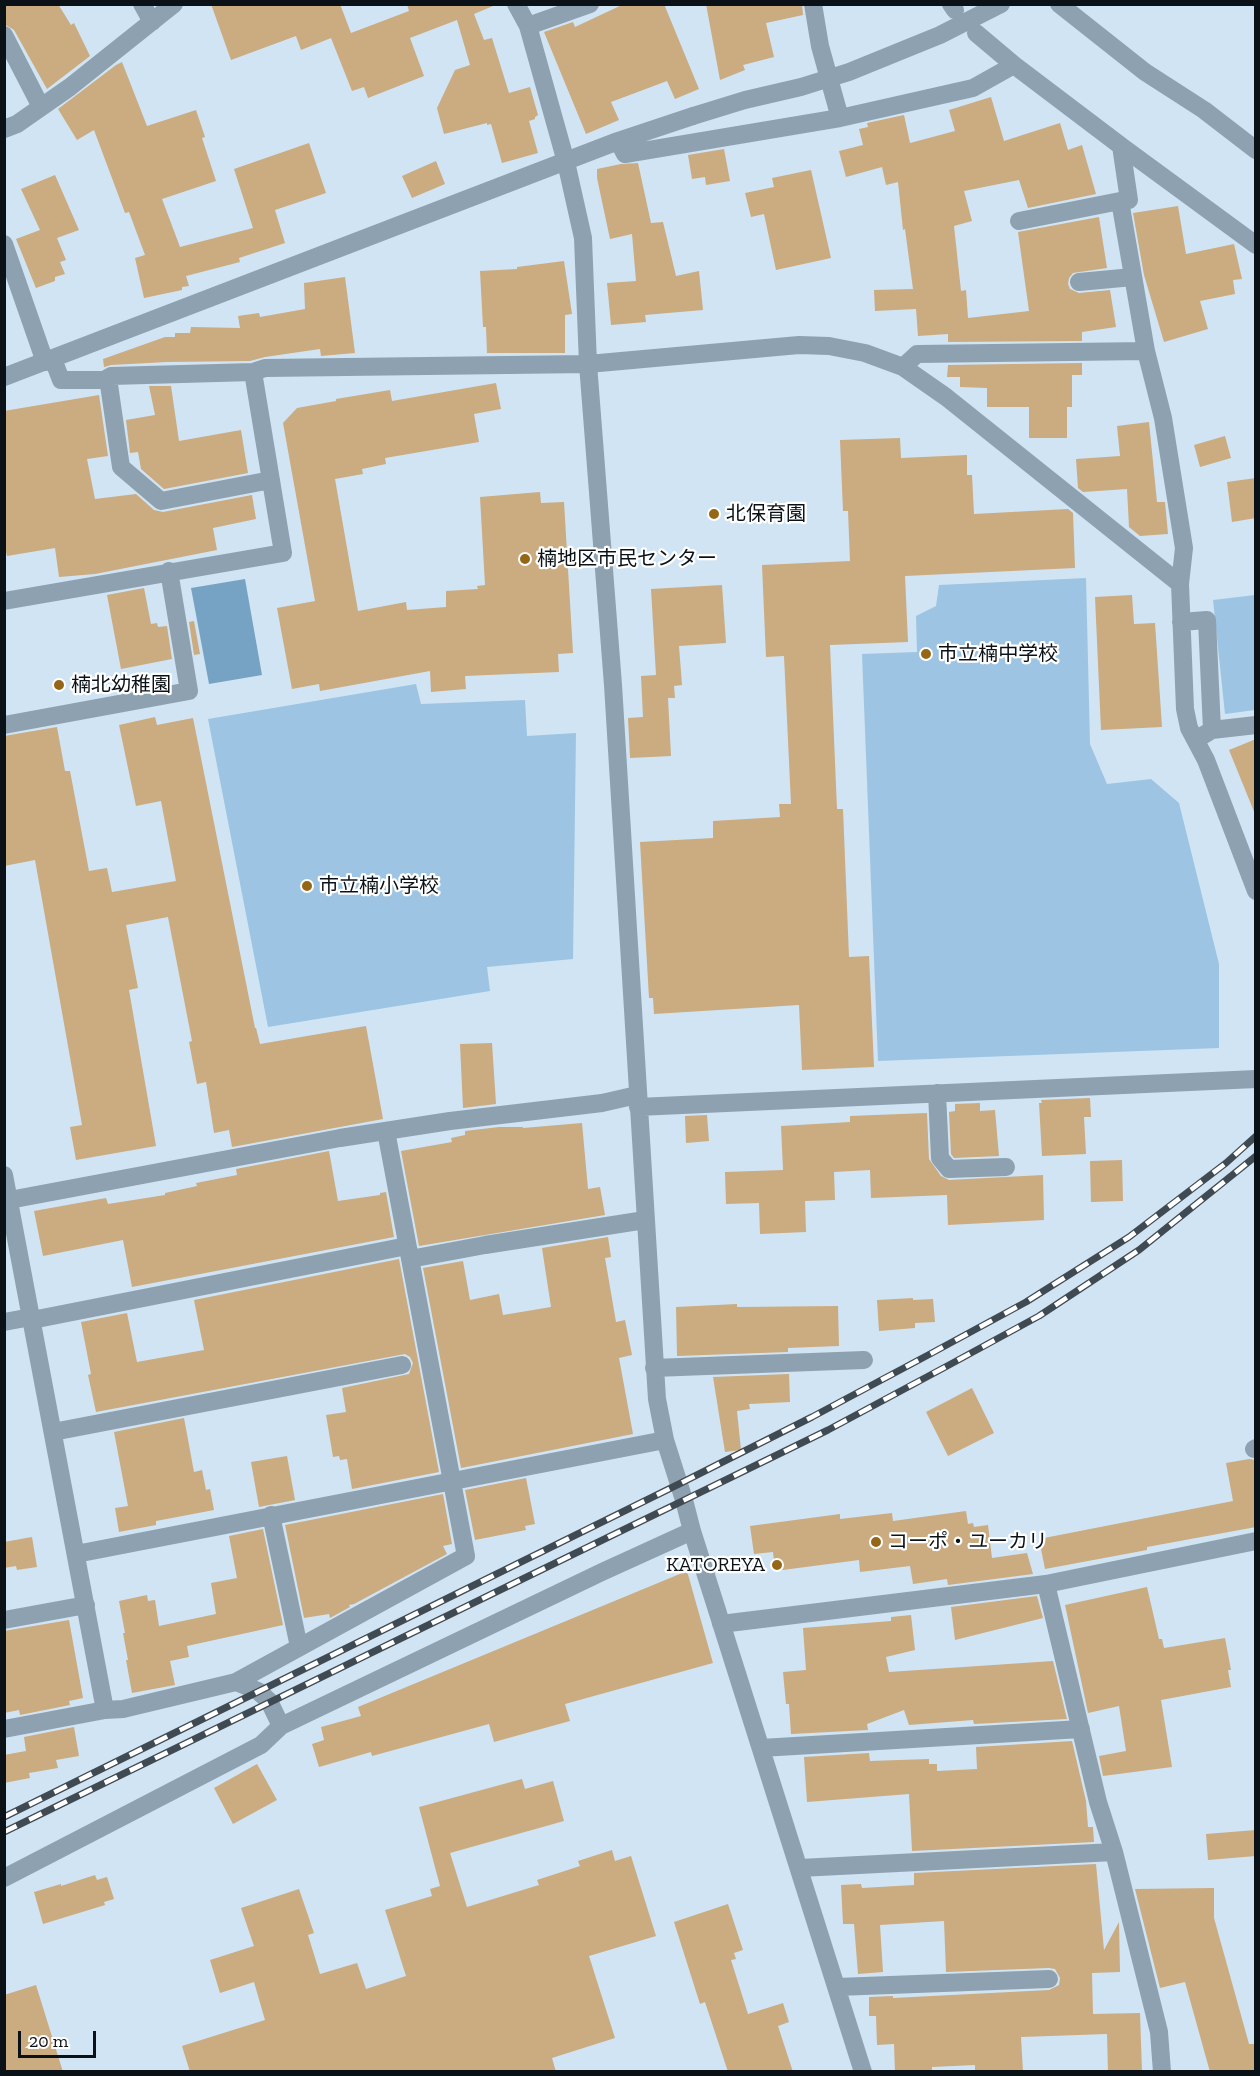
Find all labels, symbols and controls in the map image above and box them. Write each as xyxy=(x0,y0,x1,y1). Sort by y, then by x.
place label: 北保育園 xyxy=(726,502,806,526)
marker: 北保育園 xyxy=(707,507,721,521)
place label: 楠地区市民センター xyxy=(537,547,717,571)
marker: 楠地区市民センター xyxy=(518,552,532,566)
place label: 市立楠中学校 xyxy=(938,642,1058,666)
marker: 市立楠中学校 xyxy=(919,647,933,661)
place label: 楠北幼稚園 xyxy=(71,673,171,697)
marker: 楠北幼稚園 xyxy=(52,678,66,692)
place label: 市立楠小学校 xyxy=(319,874,439,898)
marker: 市立楠小学校 xyxy=(300,879,314,893)
place label: コーポ・ユーカリ xyxy=(888,1530,1048,1554)
marker: コーポ・ユーカリ xyxy=(869,1535,883,1549)
place label: KATOREYA xyxy=(666,1553,765,1577)
marker: KATOREYA xyxy=(770,1558,784,1572)
scale bar xyxy=(21,2019,99,2057)
text: 20 m xyxy=(29,2030,68,2052)

